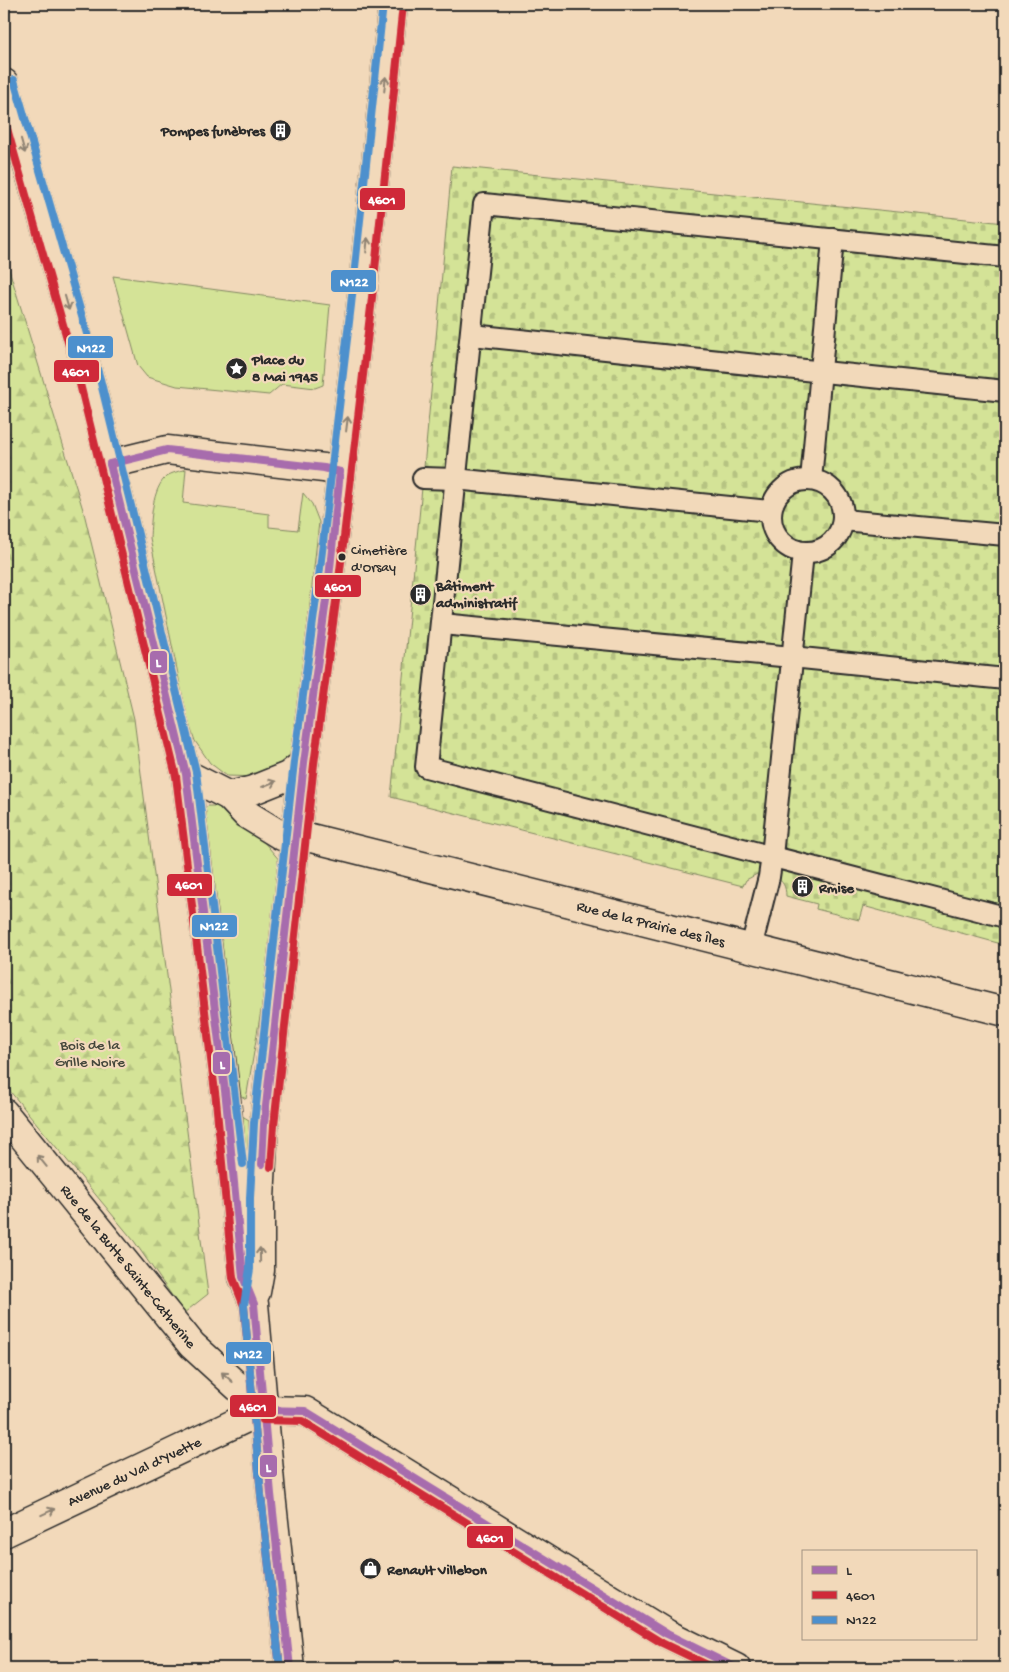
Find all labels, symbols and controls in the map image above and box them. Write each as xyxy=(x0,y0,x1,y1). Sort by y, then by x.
one-way arrow xyxy=(380,76,389,92)
building icon: Pompes funèbres xyxy=(269,118,293,142)
place label: Pompes funèbres xyxy=(160,123,266,141)
one-way arrow xyxy=(18,138,28,154)
line badge: 4601 xyxy=(359,187,406,211)
text: 4601 xyxy=(367,193,396,210)
one-way arrow xyxy=(362,238,372,254)
line badge: N122 xyxy=(330,269,377,293)
text: N122 xyxy=(340,275,368,292)
one-way arrow xyxy=(62,294,72,310)
line badge: N122 xyxy=(67,335,114,359)
text: N122 xyxy=(77,341,105,358)
place label: Place du 8 Mai 1945 xyxy=(251,352,318,387)
place icon: Place du 8 Mai 1945 xyxy=(224,356,248,380)
line badge: 4601 xyxy=(53,359,100,383)
text: 4601 xyxy=(61,365,90,382)
one-way arrow xyxy=(342,416,352,432)
place label: Cimetière d'Orsay xyxy=(351,543,408,577)
marker: Cimetière d'Orsay xyxy=(337,552,347,562)
line badge: 4601 xyxy=(314,574,362,598)
place label: Bâtiment administratif xyxy=(435,578,518,613)
text: 4601 xyxy=(323,580,352,597)
building icon: Bâtiment administratif xyxy=(408,582,432,606)
line badge: L xyxy=(149,650,168,674)
text: L xyxy=(155,655,161,672)
one-way arrow xyxy=(260,779,276,788)
line badge: 4601 xyxy=(166,873,213,897)
building icon: Rmise xyxy=(791,875,815,899)
text: 4601 xyxy=(174,878,203,895)
place label: Rmise xyxy=(818,880,855,898)
street label: Rue de la Prairie des Îles xyxy=(574,898,727,952)
line badge: N122 xyxy=(191,914,238,938)
text: N122 xyxy=(200,919,228,936)
park label: Bois de la Grille Noire xyxy=(55,1037,125,1072)
line badge: L xyxy=(212,1051,231,1075)
text: L xyxy=(219,1057,225,1074)
one-way arrow xyxy=(37,1155,48,1168)
street label: Rue de la Butte Sainte-Catherine xyxy=(56,1182,199,1353)
one-way arrow xyxy=(255,1248,265,1264)
line badge: N122 xyxy=(225,1341,272,1365)
text: N122 xyxy=(234,1347,262,1364)
one-way arrow xyxy=(221,1371,234,1383)
line badge: 4601 xyxy=(229,1394,277,1418)
text: 4601 xyxy=(238,1400,267,1417)
street label: Avenue du Val d'Yvette xyxy=(65,1434,205,1512)
line badge: L xyxy=(259,1454,278,1478)
text: L xyxy=(265,1460,271,1477)
one-way arrow xyxy=(40,1507,55,1516)
line badge: 4601 xyxy=(466,1525,514,1549)
text: 4601 xyxy=(475,1531,504,1548)
legend xyxy=(802,1550,976,1640)
shop icon: Renault Villebon xyxy=(359,1557,383,1581)
place label: Renault Villebon xyxy=(386,1562,488,1580)
text: L xyxy=(846,1562,852,1580)
text: 4601 xyxy=(846,1588,875,1606)
text: N122 xyxy=(846,1612,877,1630)

